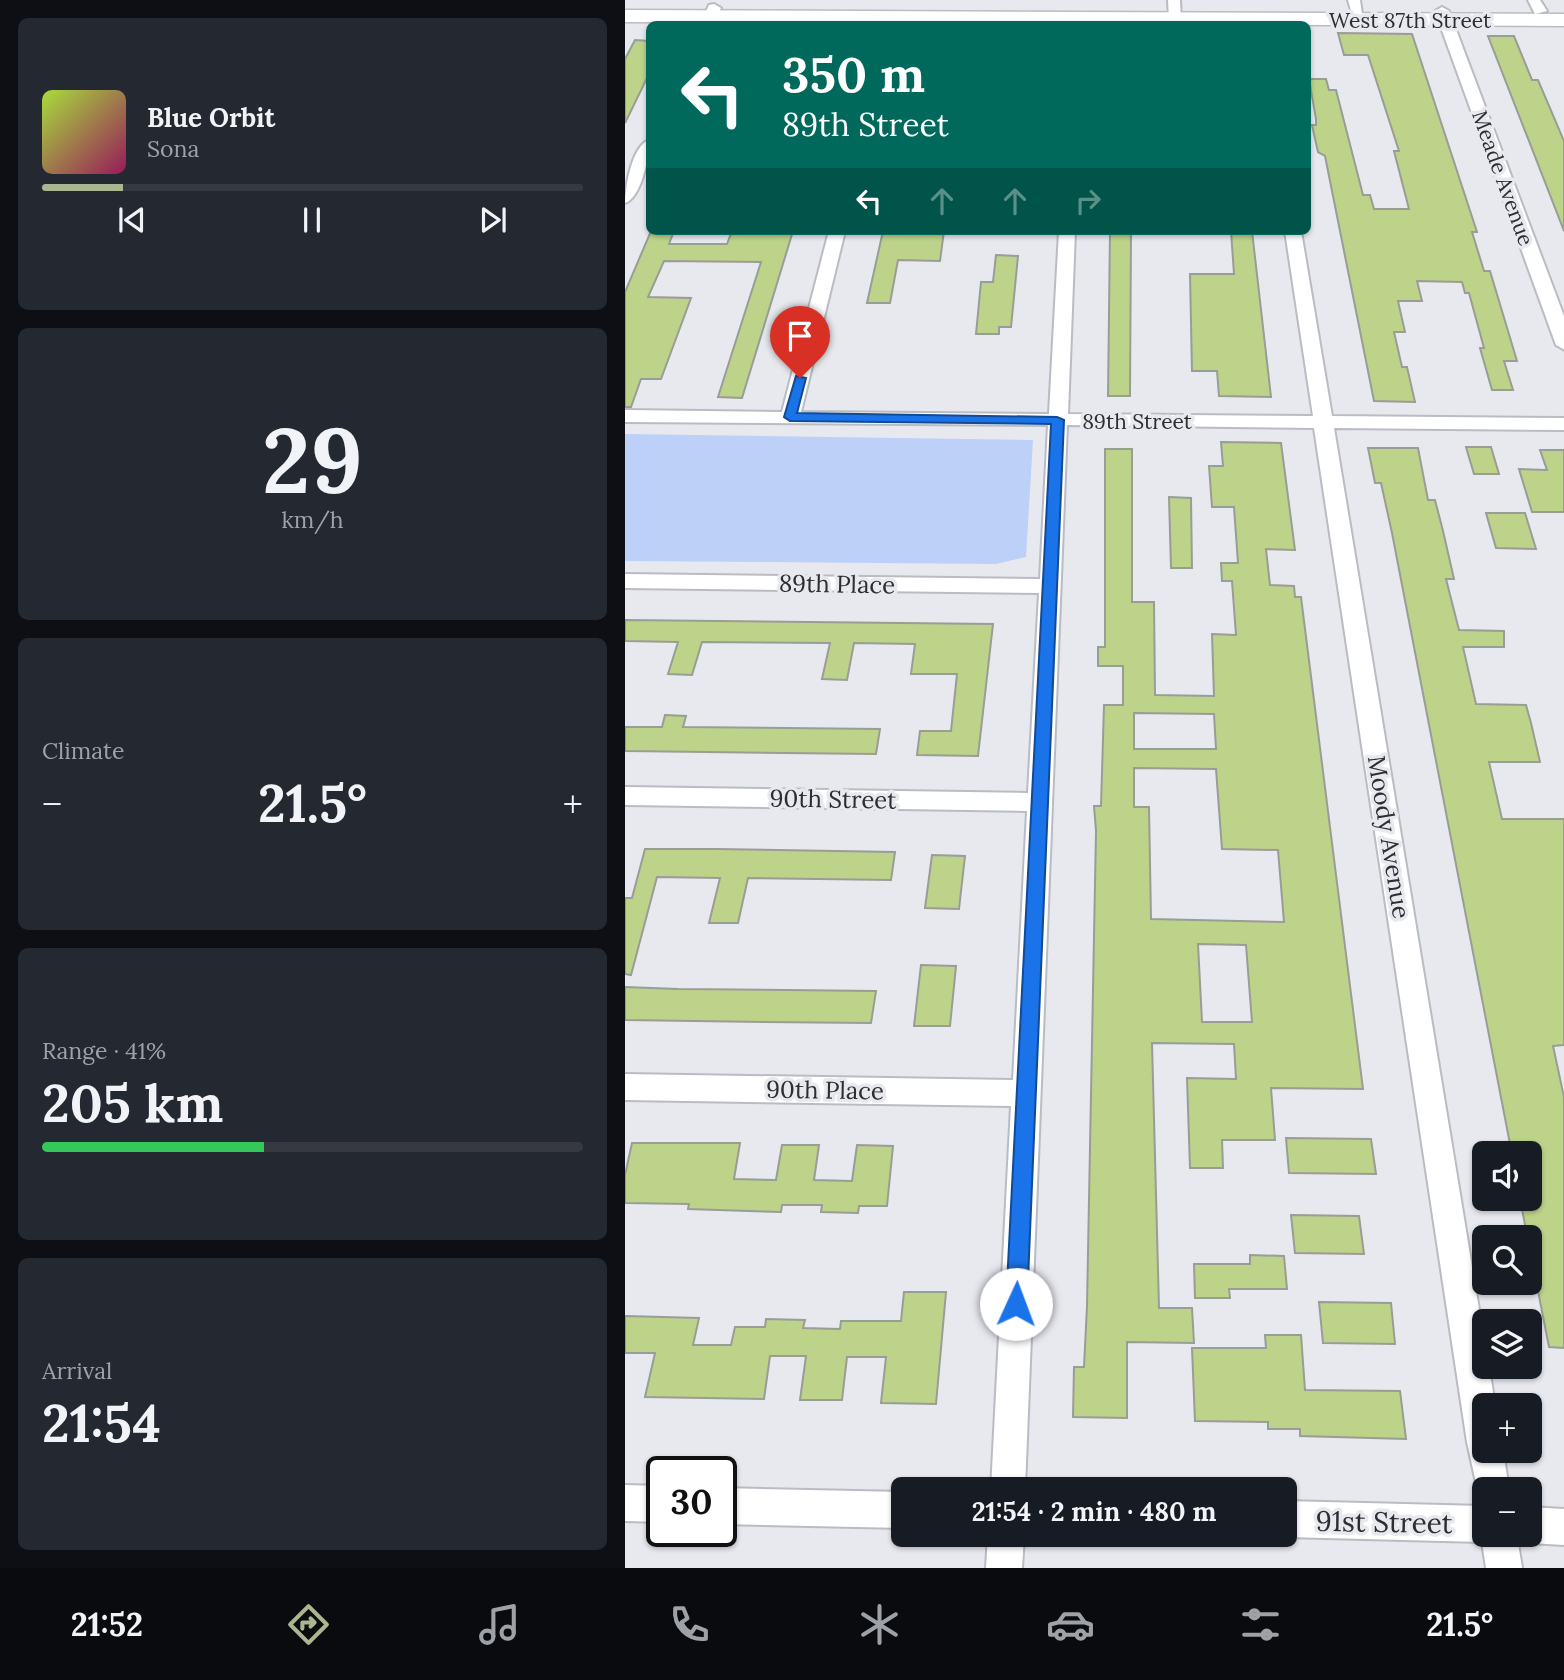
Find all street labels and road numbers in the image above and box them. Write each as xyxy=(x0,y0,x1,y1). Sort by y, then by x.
street label: West 87th Street xyxy=(1329,7,1492,34)
street label: Meade Avenue xyxy=(1466,107,1540,249)
street label: 89th Street xyxy=(1082,408,1193,435)
street label: 89th Place xyxy=(779,567,895,601)
street label: Moody Avenue xyxy=(1361,753,1417,921)
street label: 90th Street xyxy=(769,782,897,816)
street label: 90th Place xyxy=(766,1073,884,1107)
street label: 91st Street xyxy=(1315,1503,1453,1541)

